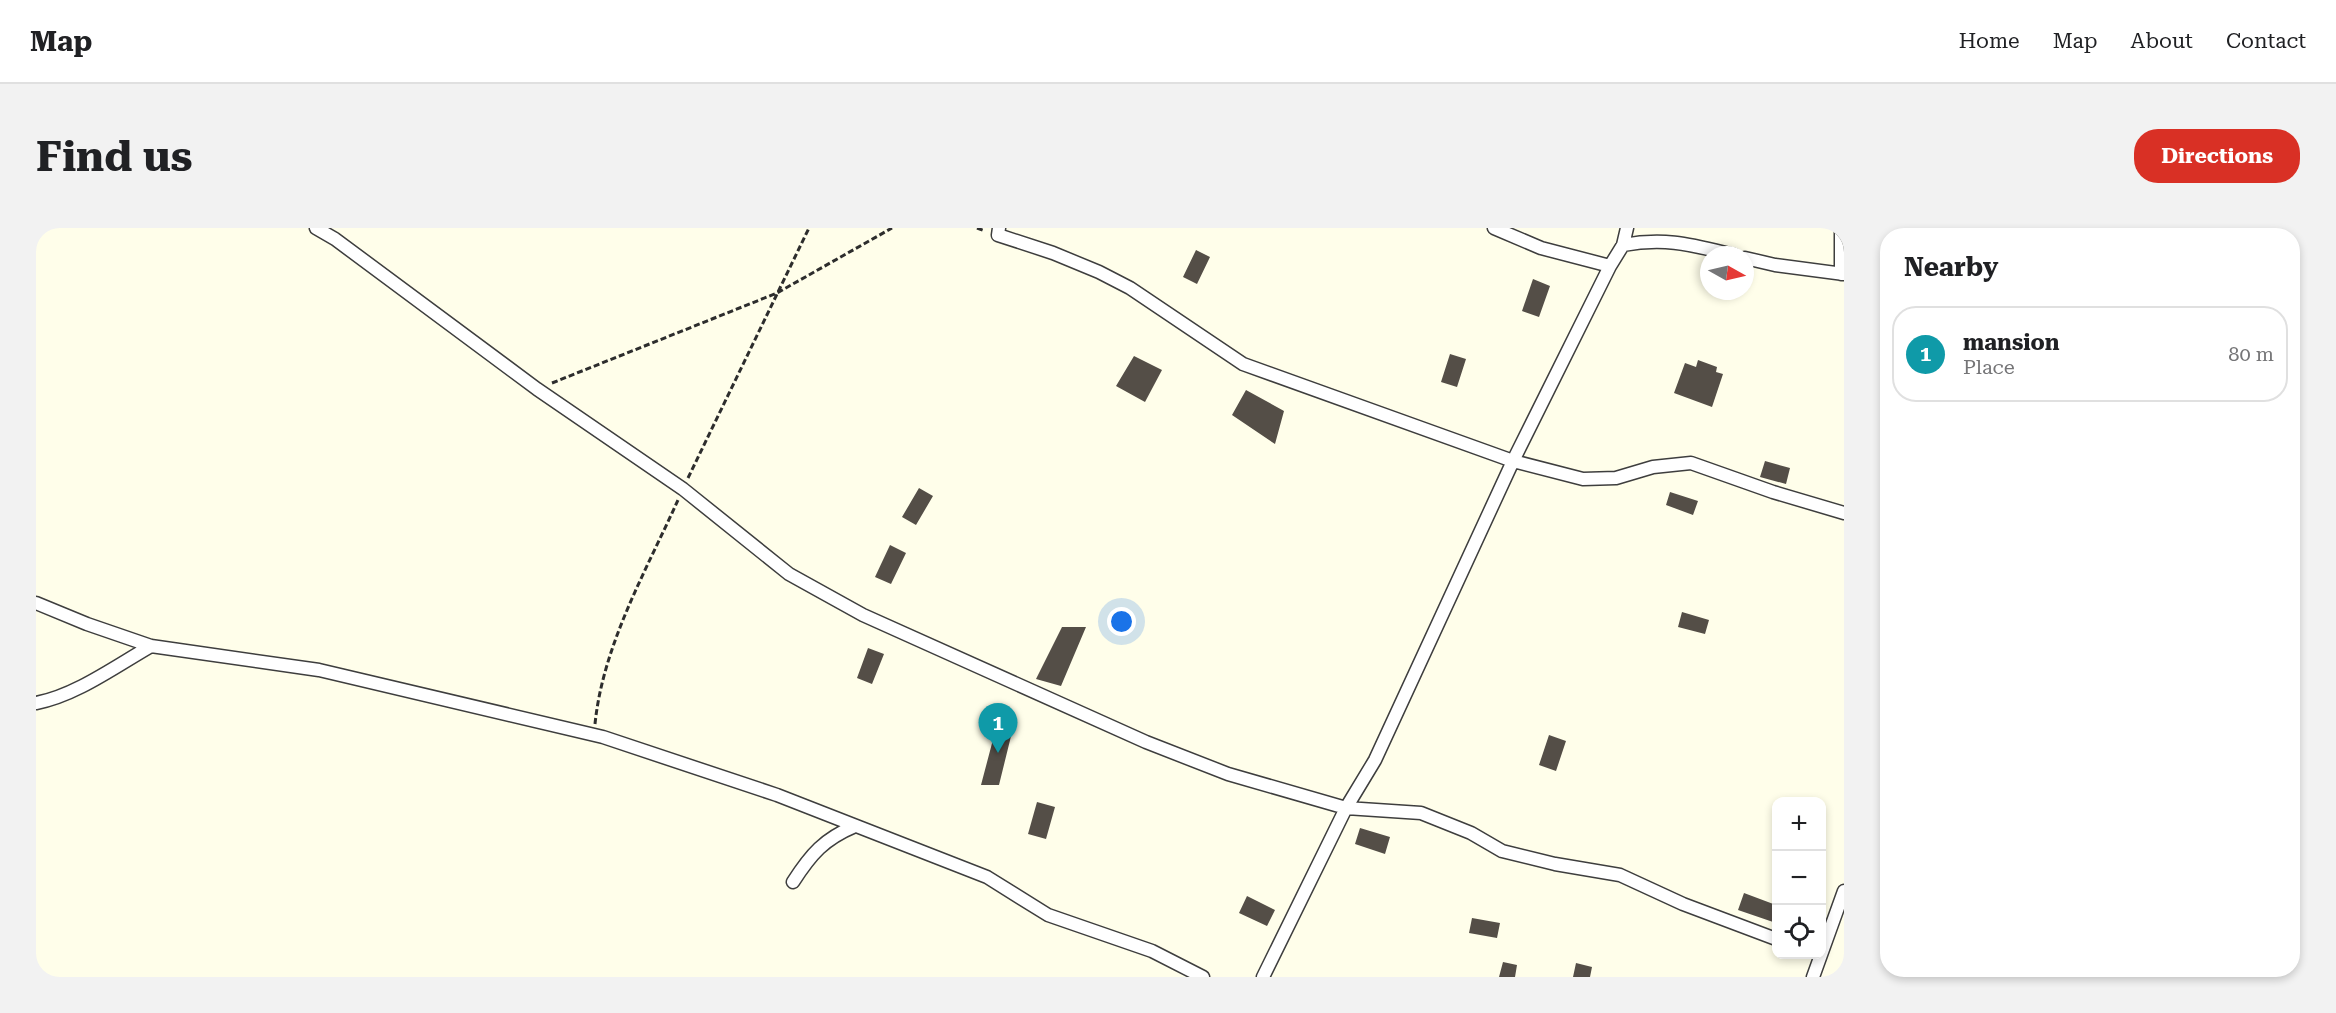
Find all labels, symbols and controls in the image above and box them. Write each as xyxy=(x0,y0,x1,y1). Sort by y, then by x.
text: Map xyxy=(30,25,92,58)
text: Home xyxy=(1959,29,2020,53)
text: Map xyxy=(2053,29,2098,53)
text: About xyxy=(2131,29,2193,53)
text: Contact xyxy=(2226,29,2306,53)
button: Directions xyxy=(2134,129,2300,183)
text: Find us xyxy=(36,132,193,181)
north arrow xyxy=(1700,246,1754,300)
text: Nearby xyxy=(1904,252,1998,282)
text: mansion xyxy=(1963,330,2060,355)
text: 1 xyxy=(1920,342,1931,366)
text: 80 m xyxy=(2228,342,2274,366)
text: Place xyxy=(1963,355,2015,379)
your location xyxy=(1107,607,1136,636)
pin: 1 xyxy=(978,704,1018,753)
map controls xyxy=(1772,797,1826,959)
button: + xyxy=(1772,797,1826,851)
button: − xyxy=(1772,851,1826,905)
button: locate xyxy=(1772,905,1826,959)

